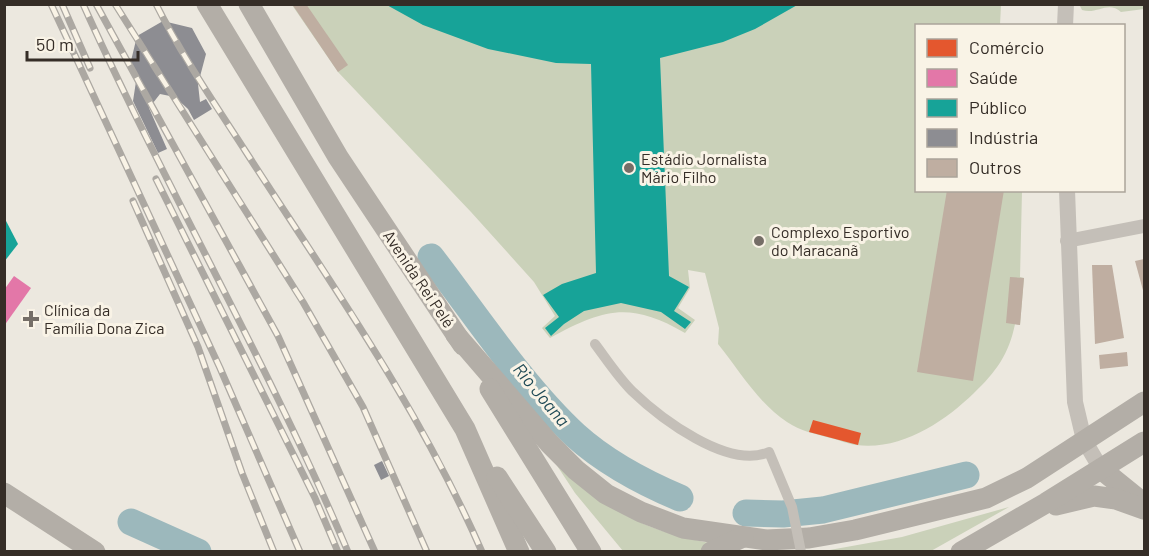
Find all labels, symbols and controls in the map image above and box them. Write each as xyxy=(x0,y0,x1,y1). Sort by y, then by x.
scale bar xyxy=(27,24,138,62)
legend xyxy=(915,24,1125,192)
text: 50 m xyxy=(36,33,74,55)
text: Comércio xyxy=(969,36,1044,58)
text: Saúde xyxy=(969,66,1018,88)
text: Público xyxy=(969,96,1027,118)
text: Indústria xyxy=(969,126,1038,148)
place label: Estádio Jornalista Mário Filho xyxy=(641,149,767,186)
text: Outros xyxy=(969,156,1021,178)
marker: Estádio Jornalista Mário Filho xyxy=(622,161,636,175)
place label: Complexo Esportivo do Maracanã xyxy=(771,222,910,259)
street label: Avenida Rei Pelé xyxy=(380,226,459,331)
marker: Complexo Esportivo do Maracanã xyxy=(752,234,766,248)
place label: Clínica da Família Dona Zica xyxy=(44,300,164,337)
marker: Clínica da Família Dona Zica xyxy=(22,310,40,328)
water label: Rio Joana xyxy=(509,358,575,431)

